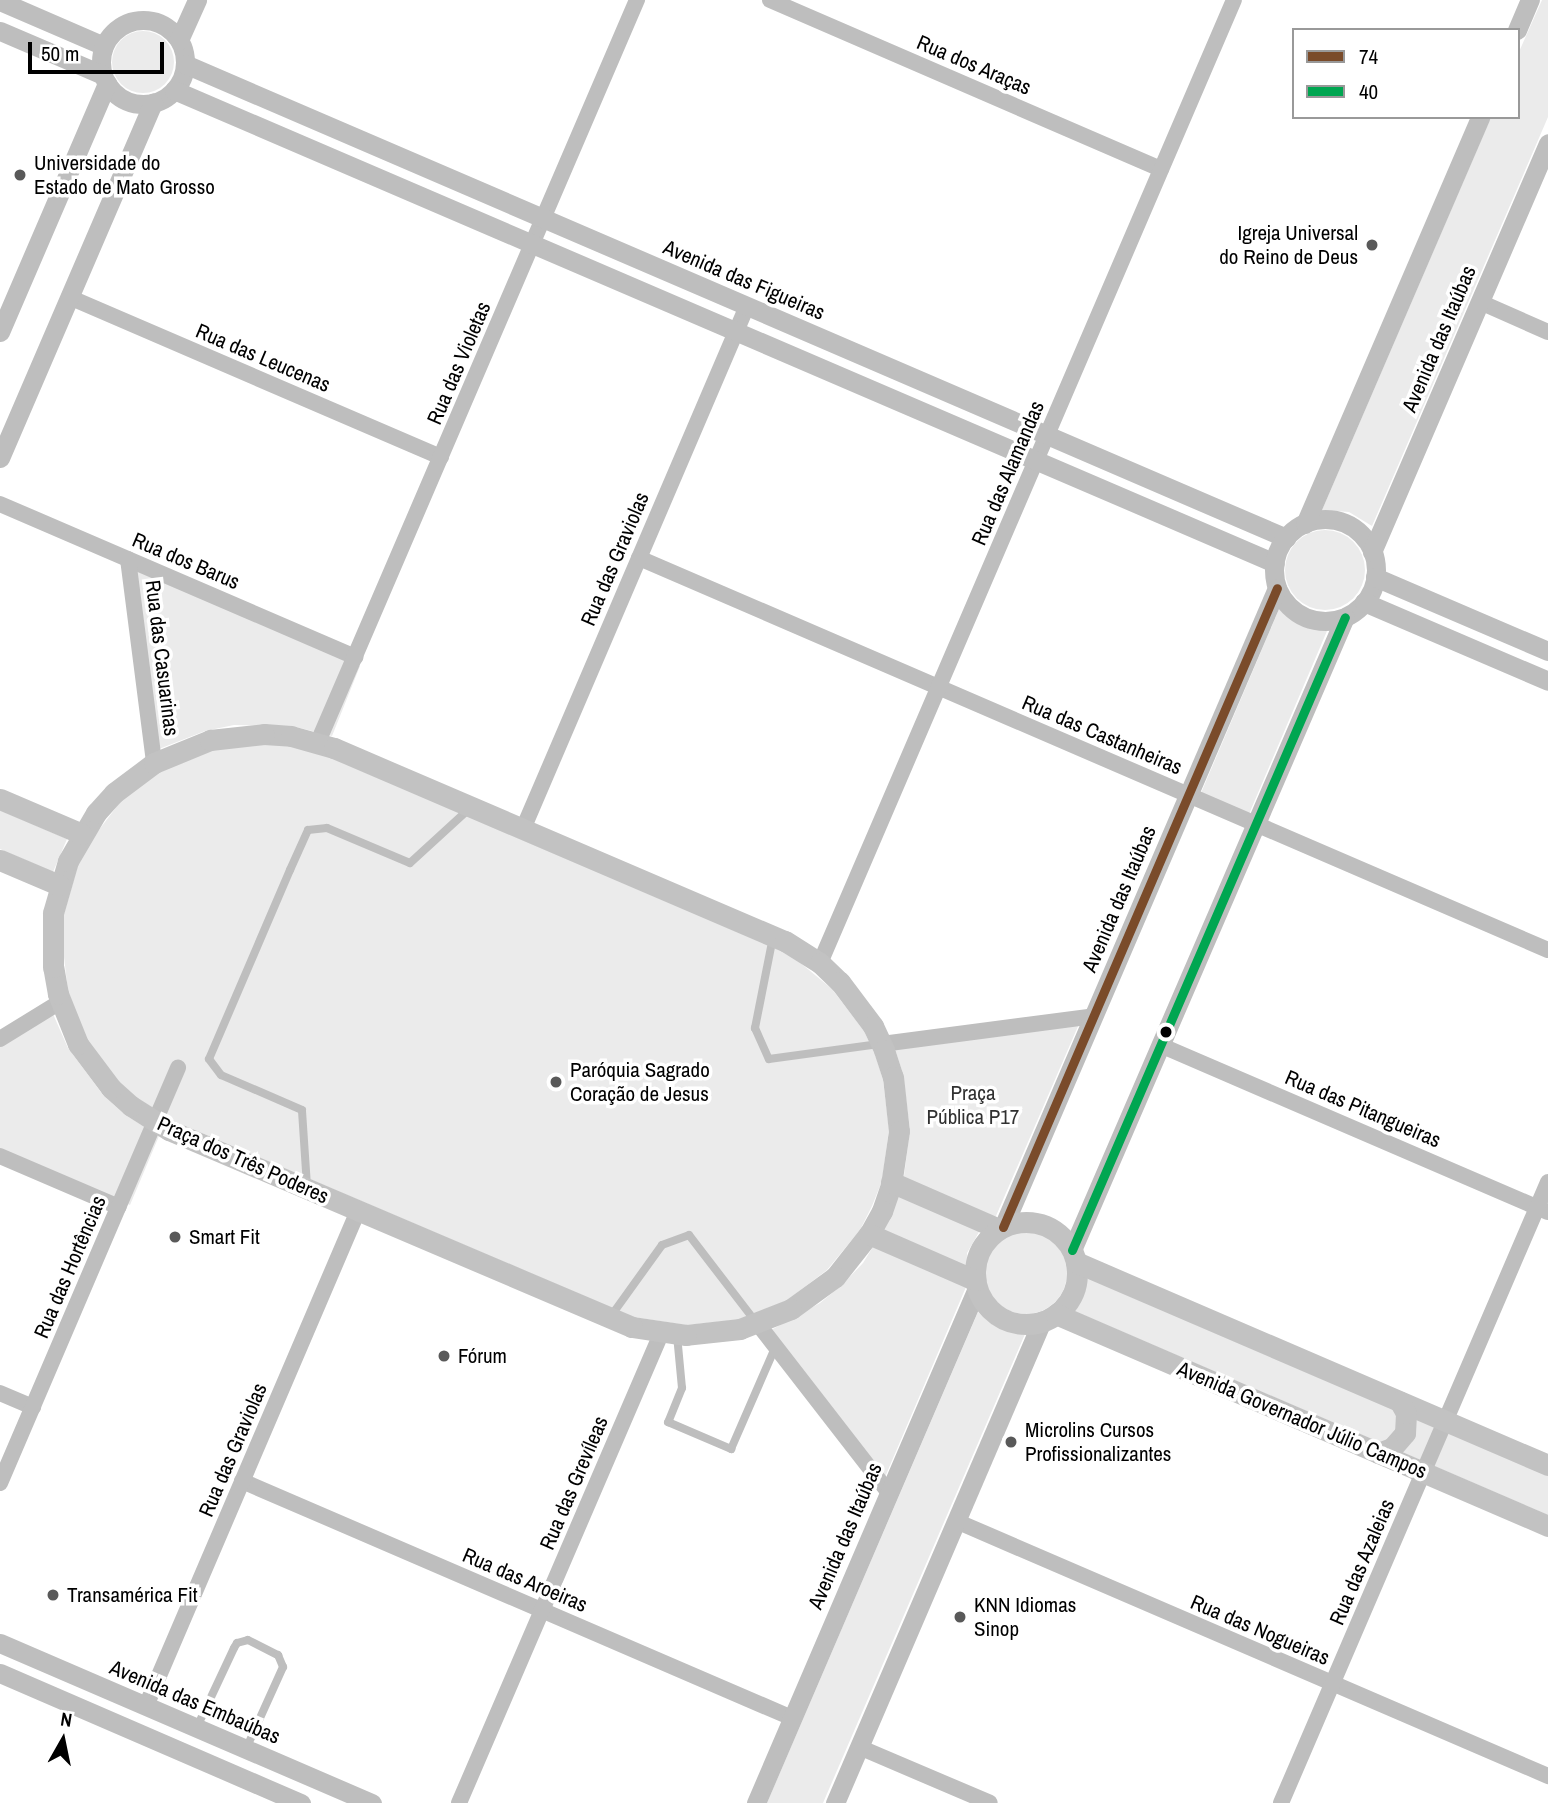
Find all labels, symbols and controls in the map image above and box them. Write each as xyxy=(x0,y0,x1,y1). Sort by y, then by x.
scale bar xyxy=(32,28,168,72)
legend xyxy=(1292,28,1520,119)
street label: Rua dos Araças xyxy=(913,29,1035,101)
text: 50 m xyxy=(41,39,79,68)
text: 74 xyxy=(1359,42,1378,71)
text: 40 xyxy=(1359,77,1378,106)
place label: Universidade do Estado de Mato Grosso xyxy=(34,150,215,200)
marker: Universidade do Estado de Mato Grosso xyxy=(12,167,28,183)
place label: Igreja Universal do Reino de Deus xyxy=(1219,220,1358,270)
street label: Avenida das Figueiras xyxy=(659,235,829,325)
marker: Igreja Universal do Reino de Deus xyxy=(1364,237,1380,253)
street label: Avenida das Itaúbas xyxy=(1397,262,1481,416)
street label: Rua das Violetas xyxy=(422,298,496,428)
street label: Rua das Leucenas xyxy=(192,318,334,398)
street label: Rua das Alamandas xyxy=(966,397,1050,549)
street label: Rua das Graviolas xyxy=(576,488,654,630)
street label: Rua dos Barus xyxy=(129,527,243,595)
street label: Rua das Casuarinas xyxy=(140,579,184,737)
street label: Rua das Castanheiras xyxy=(1018,690,1186,780)
street label: Avenida das Itaúbas xyxy=(1077,822,1161,976)
unlabelled marker xyxy=(1159,1025,1173,1039)
place label: Paróquia Sagrado Coração de Jesus xyxy=(570,1057,710,1107)
street label: Rua das Pitangueiras xyxy=(1281,1065,1445,1153)
marker: Paróquia Sagrado Coração de Jesus xyxy=(548,1074,564,1090)
park label: Praça Pública P17 xyxy=(927,1080,1019,1130)
street label: Praça dos Três Poderes xyxy=(153,1111,333,1209)
street label: Rua das Hortências xyxy=(29,1192,111,1342)
place label: Smart Fit xyxy=(189,1224,260,1250)
marker: Smart Fit xyxy=(167,1229,183,1245)
place label: Fórum xyxy=(458,1343,507,1369)
marker: Fórum xyxy=(436,1348,452,1364)
street label: Avenida Governador Júlio Campos xyxy=(1173,1356,1431,1484)
street label: Rua das Graviolas xyxy=(194,1379,272,1521)
street label: Rua das Grevíleas xyxy=(535,1412,613,1554)
place label: Microlins Cursos Profissionalizantes xyxy=(1025,1417,1171,1467)
marker: Microlins Cursos Profissionalizantes xyxy=(1003,1434,1019,1450)
street label: Avenida das Itaúbas xyxy=(803,1459,887,1613)
street label: Rua das Azaleias xyxy=(1324,1495,1400,1629)
street label: Rua das Aroeiras xyxy=(458,1542,592,1618)
place label: Transamérica Fit xyxy=(67,1582,197,1608)
marker: Transamérica Fit xyxy=(45,1587,61,1603)
street label: Rua das Nogueiras xyxy=(1187,1589,1333,1671)
place label: KNN Idiomas Sinop xyxy=(974,1592,1076,1642)
marker: KNN Idiomas Sinop xyxy=(952,1609,968,1625)
street label: Avenida das Embaúbas xyxy=(106,1655,284,1749)
north arrow xyxy=(28,1705,98,1775)
text: N xyxy=(59,1706,74,1733)

